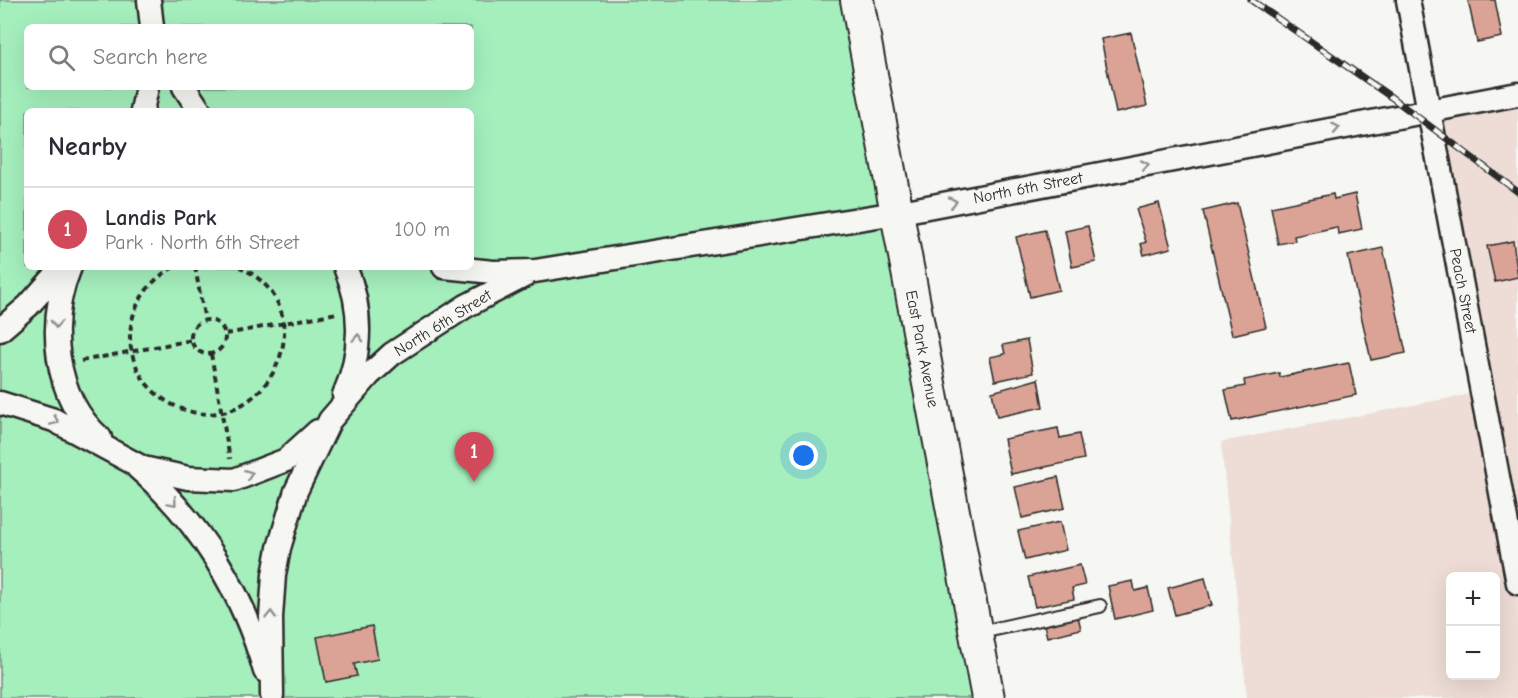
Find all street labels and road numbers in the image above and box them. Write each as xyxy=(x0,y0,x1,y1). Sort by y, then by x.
street label: North 6th Street xyxy=(972,168,1085,207)
street label: Peach Street xyxy=(1446,247,1480,335)
street label: North 6th Street xyxy=(391,286,495,360)
street label: East Park Avenue xyxy=(902,289,942,409)

